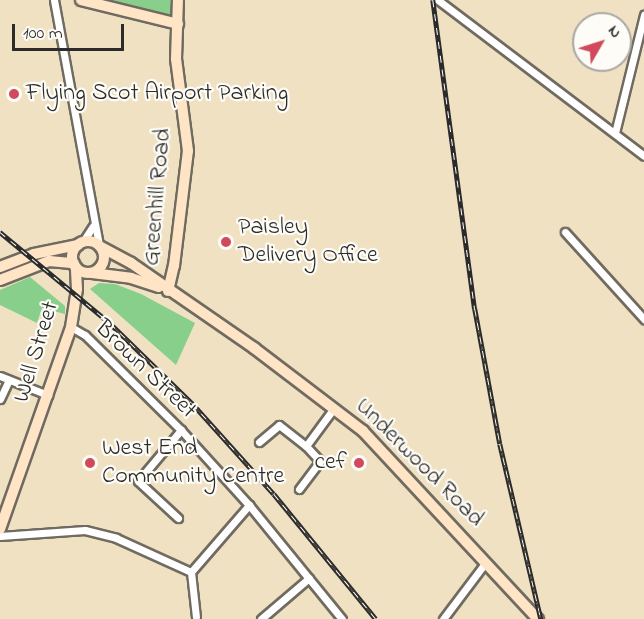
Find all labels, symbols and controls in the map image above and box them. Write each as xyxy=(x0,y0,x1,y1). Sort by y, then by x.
scale bar xyxy=(15,12,128,50)
north arrow xyxy=(572,12,632,72)
text: N xyxy=(602,20,627,44)
text: 100 m xyxy=(23,21,63,47)
place label: Flying Scot Airport Parking xyxy=(26,80,288,108)
marker: Flying Scot Airport Parking xyxy=(7,87,21,101)
street label: Greenhill Road xyxy=(138,127,178,267)
place label: Paisley Delivery Office xyxy=(238,214,378,270)
marker: Paisley Delivery Office xyxy=(219,235,233,249)
street label: Well Street xyxy=(8,298,66,406)
street label: Brown Street xyxy=(88,314,202,426)
street label: Underwood Road xyxy=(348,392,490,534)
place label: West End Community Centre xyxy=(102,435,284,491)
place label: cef xyxy=(314,449,347,477)
marker: West End Community Centre xyxy=(83,456,97,470)
marker: cef xyxy=(352,456,366,470)

